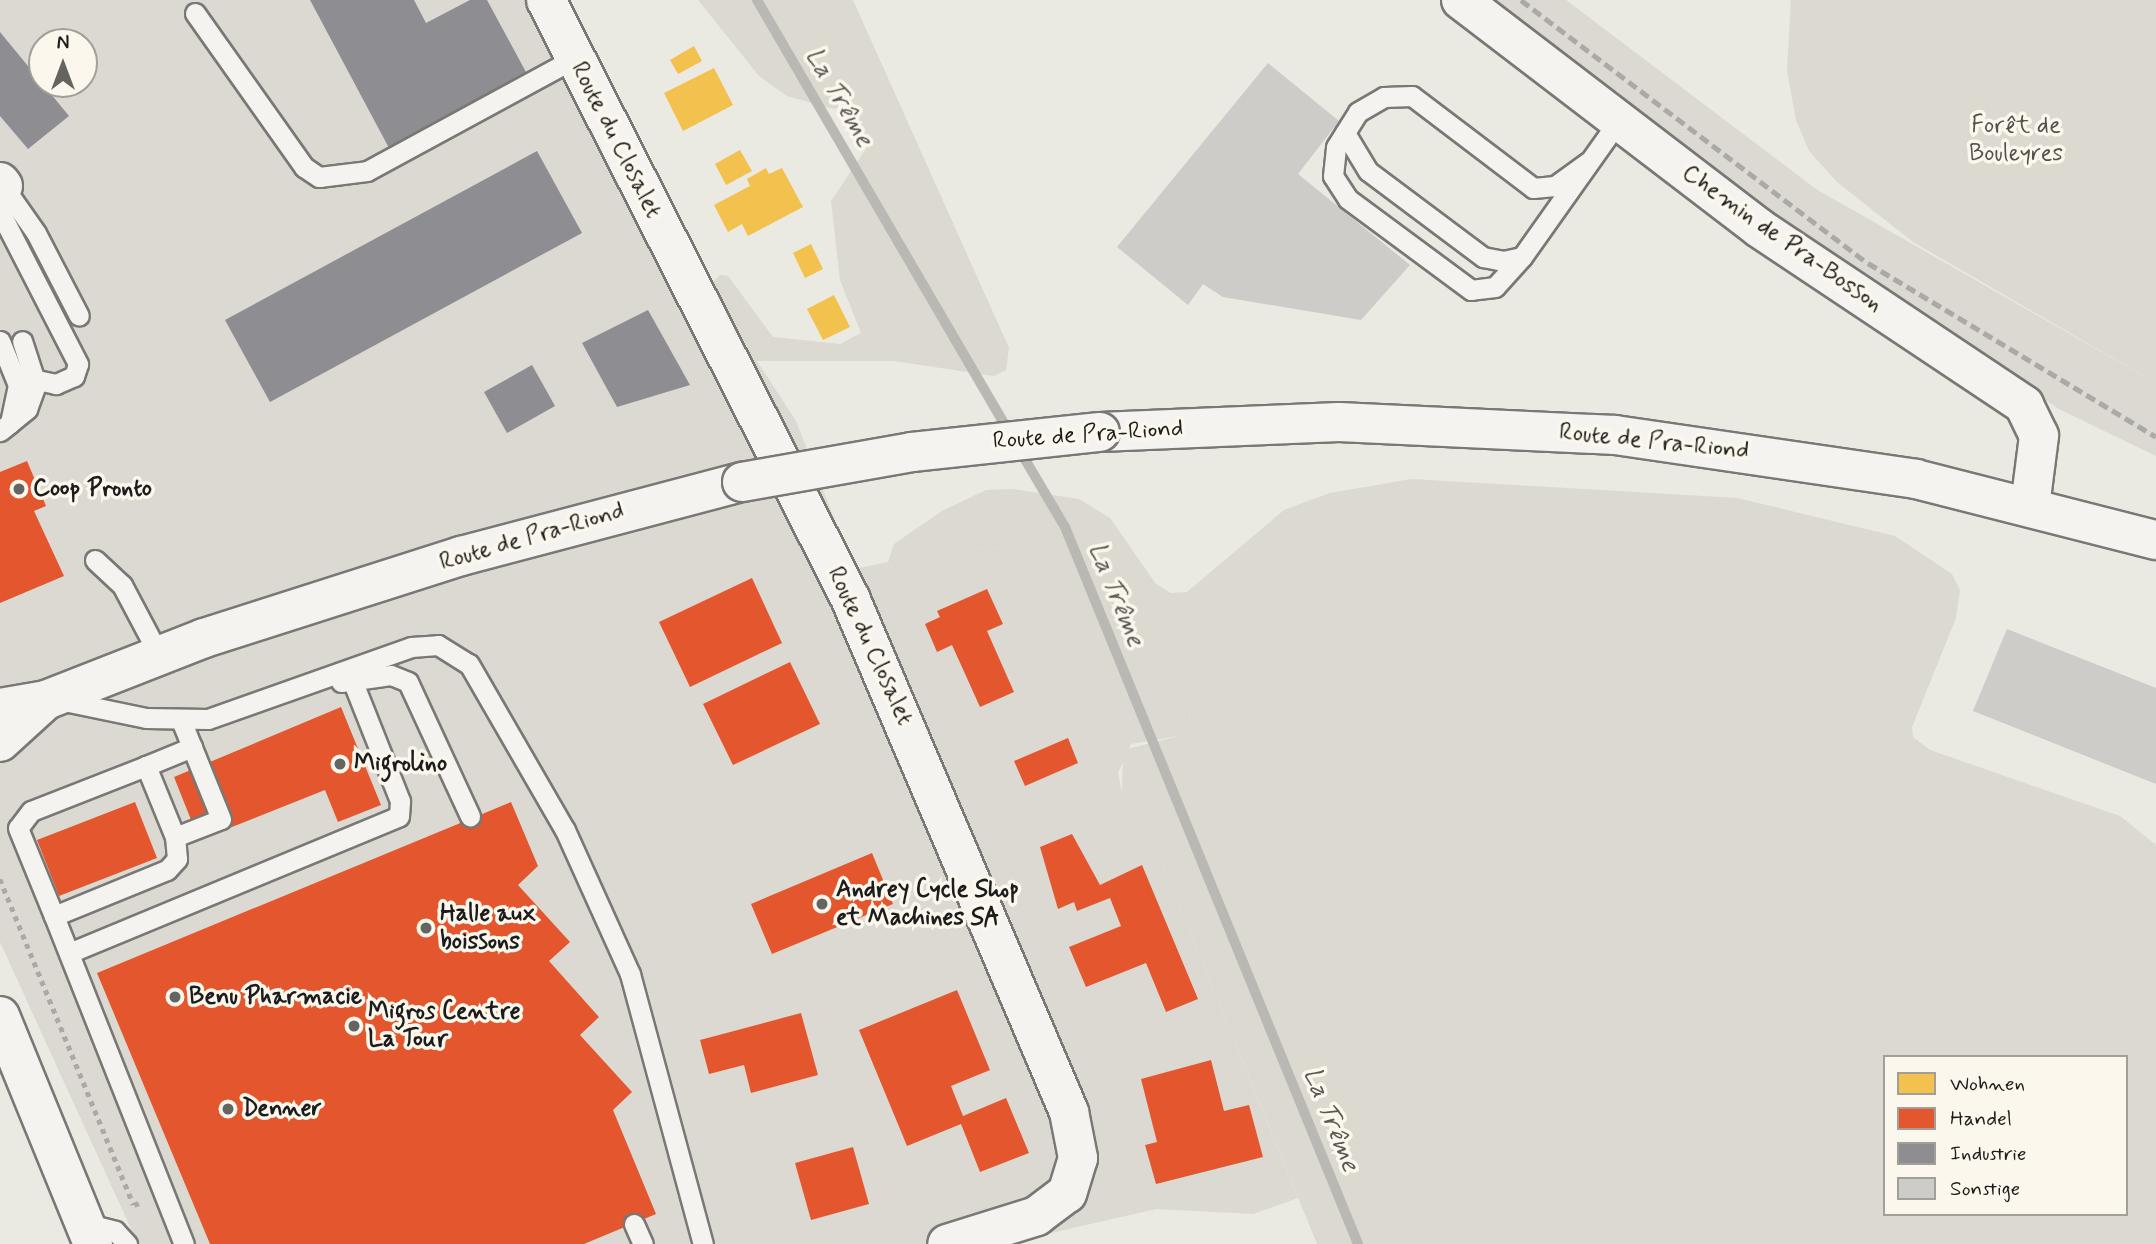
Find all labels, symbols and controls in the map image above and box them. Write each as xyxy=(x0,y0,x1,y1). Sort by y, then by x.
north arrow xyxy=(28,28,98,98)
text: N xyxy=(57,31,69,56)
water label: La Trême xyxy=(798,45,878,151)
street label: Route du Closalet xyxy=(565,59,667,221)
park label: Forêt de Bouleyres xyxy=(1969,112,2063,168)
street label: Chemin de Pra-Bosson xyxy=(1677,160,1887,318)
street label: Route de Pra-Riond xyxy=(992,414,1184,456)
street label: Route de Pra-Riond xyxy=(1558,418,1750,466)
place label: Coop Pronto xyxy=(33,475,151,503)
marker: Coop Pronto xyxy=(11,481,27,497)
street label: Route de Pra-Riond xyxy=(436,497,628,577)
water label: La Trême xyxy=(1081,540,1149,650)
street label: Route du Closalet xyxy=(822,564,918,728)
place label: Migrolino xyxy=(354,750,447,778)
marker: Migrolino xyxy=(332,756,348,772)
place label: Andrey Cycle Shop et Machines SA xyxy=(836,876,1023,932)
marker: Andrey Cycle Shop et Machines SA xyxy=(814,896,830,912)
place label: Halle aux boissons xyxy=(440,900,531,956)
marker: Halle aux boissons xyxy=(418,920,434,936)
place label: Benu Pharmacie xyxy=(189,983,354,1011)
marker: Benu Pharmacie xyxy=(167,989,183,1005)
place label: Migros Centre La Tour xyxy=(368,998,516,1054)
marker: Migros Centre La Tour xyxy=(346,1018,362,1034)
legend xyxy=(1883,1055,2128,1216)
water label: La Trême xyxy=(1296,1065,1364,1175)
text: Wohnen xyxy=(1950,1070,2025,1098)
place label: Denner xyxy=(242,1095,322,1123)
marker: Denner xyxy=(220,1101,236,1117)
text: Handel xyxy=(1950,1105,2012,1133)
text: Industrie xyxy=(1950,1140,2026,1168)
text: Sonstige xyxy=(1950,1175,2020,1203)

